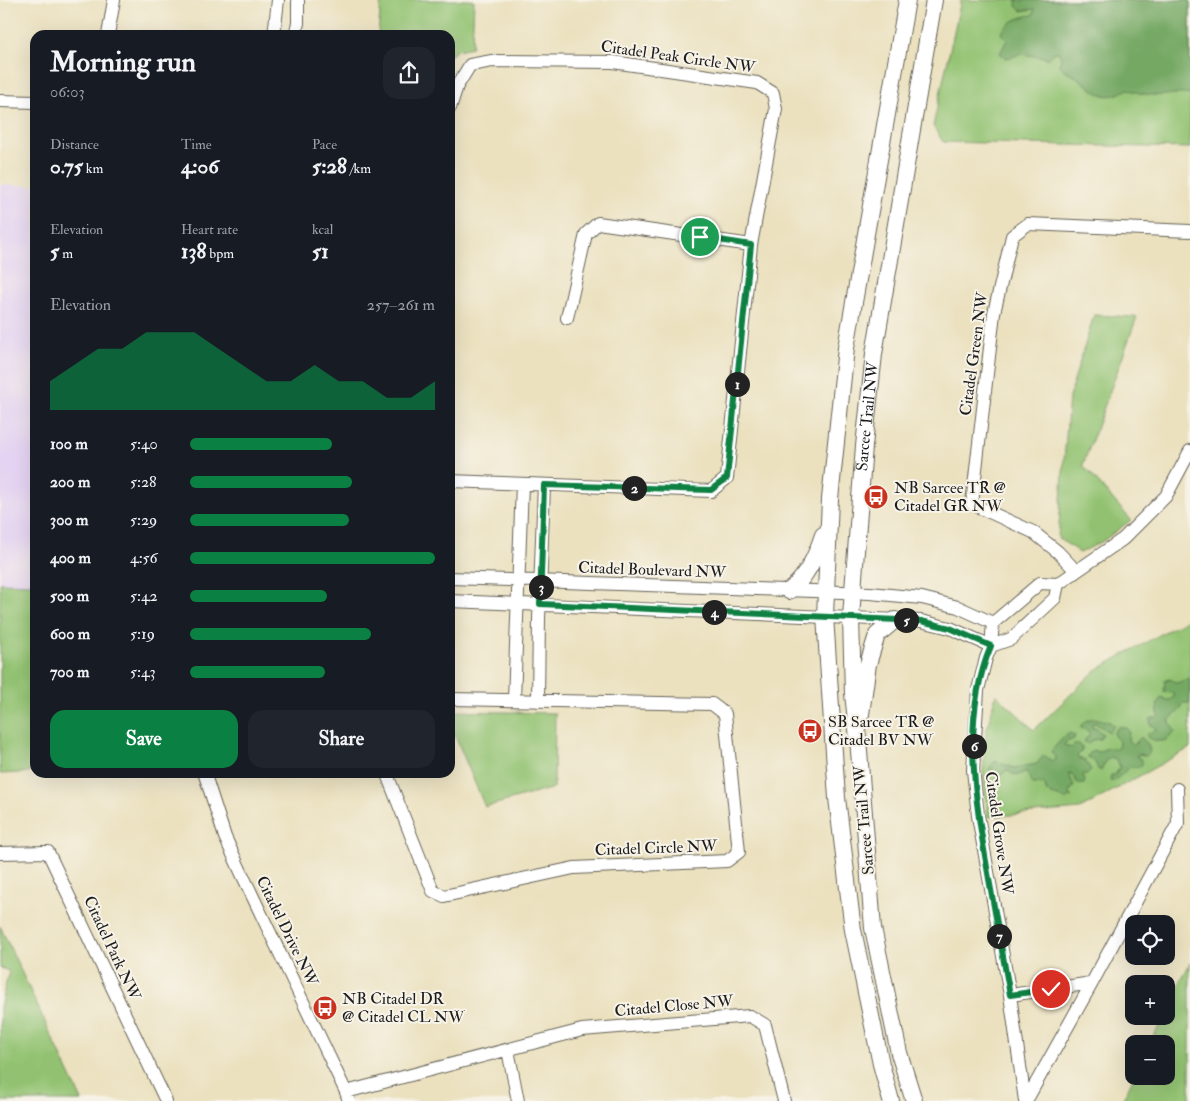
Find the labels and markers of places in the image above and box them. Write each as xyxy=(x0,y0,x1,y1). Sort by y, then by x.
pin xyxy=(679,216,721,258)
pin: 1 xyxy=(724,372,750,396)
pin: 2 xyxy=(622,476,646,500)
place label: NB Sarcee TR @ Citadel GR NW xyxy=(894,478,1006,516)
bus stop icon: NB Sarcee TR @ Citadel GR NW xyxy=(863,484,889,510)
pin: 3 xyxy=(528,574,554,600)
pin: 4 xyxy=(702,600,726,624)
pin: 5 xyxy=(894,608,918,632)
place label: SB Sarcee TR @ Citadel BV NW xyxy=(828,712,934,750)
bus stop icon: SB Sarcee TR @ Citadel BV NW xyxy=(797,718,823,744)
pin: 6 xyxy=(962,734,986,758)
pin: 7 xyxy=(986,924,1012,948)
pin xyxy=(1030,968,1072,1010)
place label: NB Citadel DR @ Citadel CL NW xyxy=(342,989,465,1027)
bus stop icon: NB Citadel DR @ Citadel CL NW xyxy=(312,995,338,1021)

